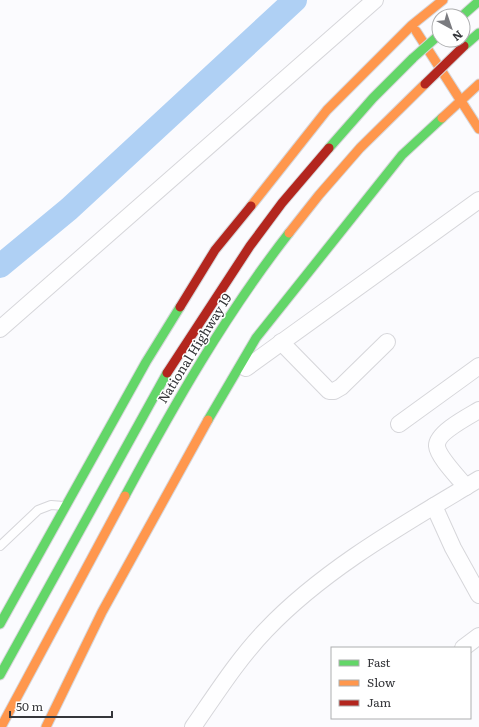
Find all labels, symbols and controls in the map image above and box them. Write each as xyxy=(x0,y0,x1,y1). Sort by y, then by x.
north arrow xyxy=(431,8,471,48)
text: N xyxy=(449,27,467,46)
street label: National Highway 19 xyxy=(152,289,236,407)
legend xyxy=(331,647,471,719)
text: Fast xyxy=(367,653,391,671)
text: Slow xyxy=(367,673,396,691)
scale bar xyxy=(10,693,112,719)
text: Jam xyxy=(367,693,392,711)
text: 50 m xyxy=(16,697,43,715)

